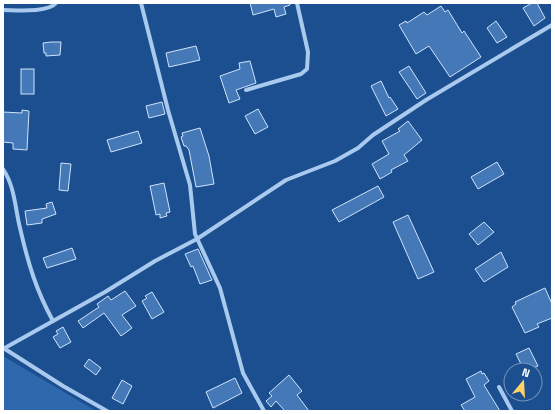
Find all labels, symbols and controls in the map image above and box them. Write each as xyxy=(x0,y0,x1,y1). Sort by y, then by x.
north arrow xyxy=(503,362,543,402)
text: N xyxy=(520,365,532,380)

